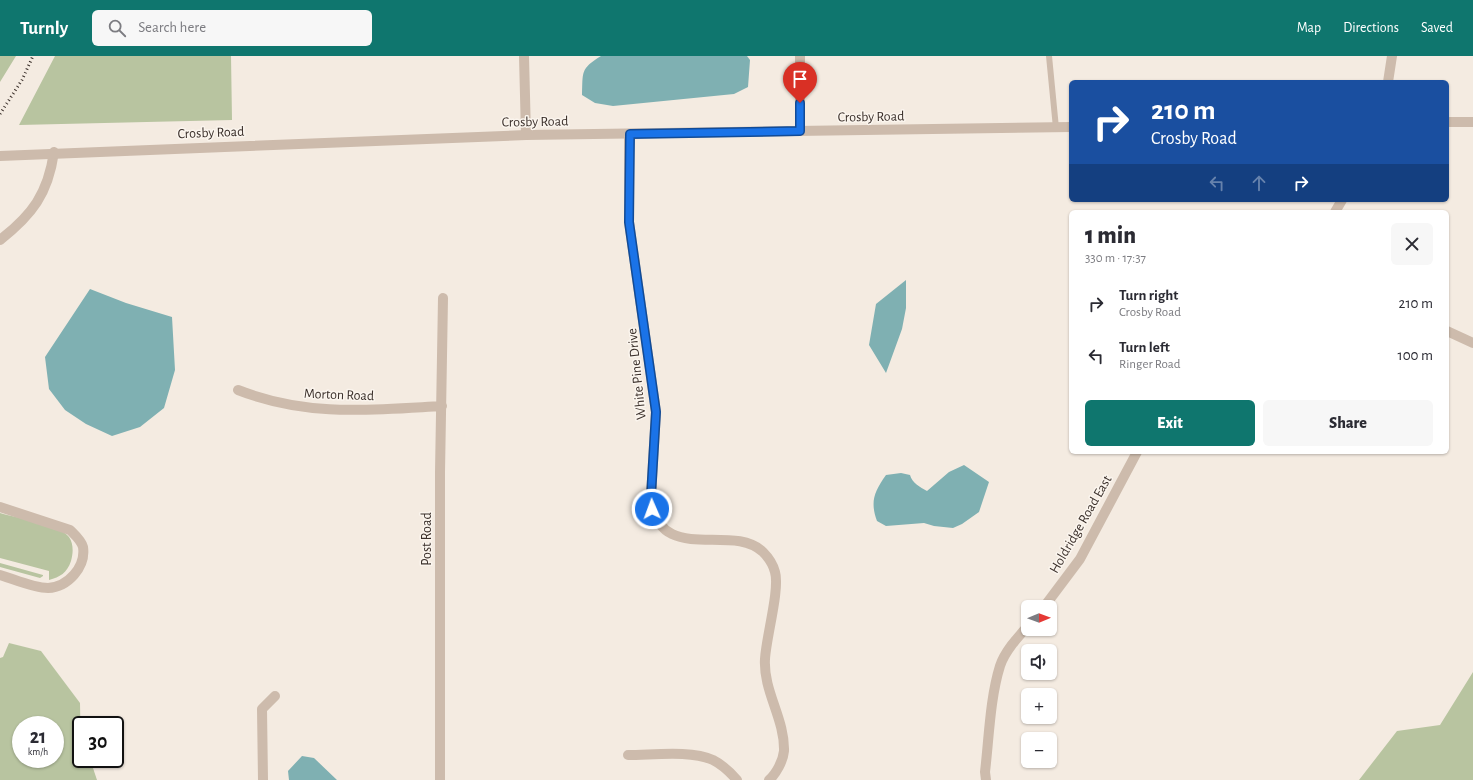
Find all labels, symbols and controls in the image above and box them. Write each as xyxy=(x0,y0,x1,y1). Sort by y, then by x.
search box xyxy=(92,10,372,46)
icon: search xyxy=(106,17,128,39)
text: Turnly xyxy=(20,19,68,38)
text: Search here xyxy=(138,20,206,35)
text: Map xyxy=(1297,21,1321,35)
text: Directions xyxy=(1343,21,1399,35)
text: Saved xyxy=(1421,21,1453,35)
pin xyxy=(783,62,817,103)
icon: arrive xyxy=(789,68,811,90)
icon: right xyxy=(1085,96,1137,148)
text: 210 m xyxy=(1151,97,1216,125)
street label: Crosby Road xyxy=(838,109,904,125)
street label: Crosby Road xyxy=(502,114,568,130)
street label: Crosby Road xyxy=(177,125,245,141)
text: Crosby Road xyxy=(1151,130,1237,148)
icon: left xyxy=(1206,172,1228,194)
icon: ahead xyxy=(1248,172,1270,194)
icon: right xyxy=(1290,172,1312,194)
button: close xyxy=(1391,223,1433,265)
text: 1 min xyxy=(1085,224,1136,248)
text: 330 m · 17:37 xyxy=(1085,252,1146,265)
text: Turn right xyxy=(1119,288,1178,303)
icon: right xyxy=(1085,293,1107,315)
text: 210 m xyxy=(1399,296,1433,311)
text: Crosby Road xyxy=(1119,306,1181,319)
street label: White Pine Drive xyxy=(625,327,649,420)
text: Turn left xyxy=(1119,340,1170,355)
icon: left xyxy=(1085,345,1107,367)
text: 100 m xyxy=(1398,348,1433,363)
text: Ringer Road xyxy=(1119,358,1181,371)
street label: Morton Road xyxy=(304,387,374,403)
button: Exit xyxy=(1085,400,1255,446)
button: Share xyxy=(1263,400,1433,446)
street label: Holdridge Road East xyxy=(1047,473,1115,576)
position arrow xyxy=(631,488,673,530)
street label: Post Road xyxy=(420,512,434,566)
north arrow xyxy=(1021,600,1057,636)
map controls xyxy=(1021,600,1057,768)
button: sound xyxy=(1021,644,1057,680)
button: + xyxy=(1021,688,1057,724)
speed limit sign: 30 xyxy=(72,716,124,768)
text: 21 xyxy=(30,727,46,747)
button: − xyxy=(1021,732,1057,768)
text: km/h xyxy=(28,747,48,757)

